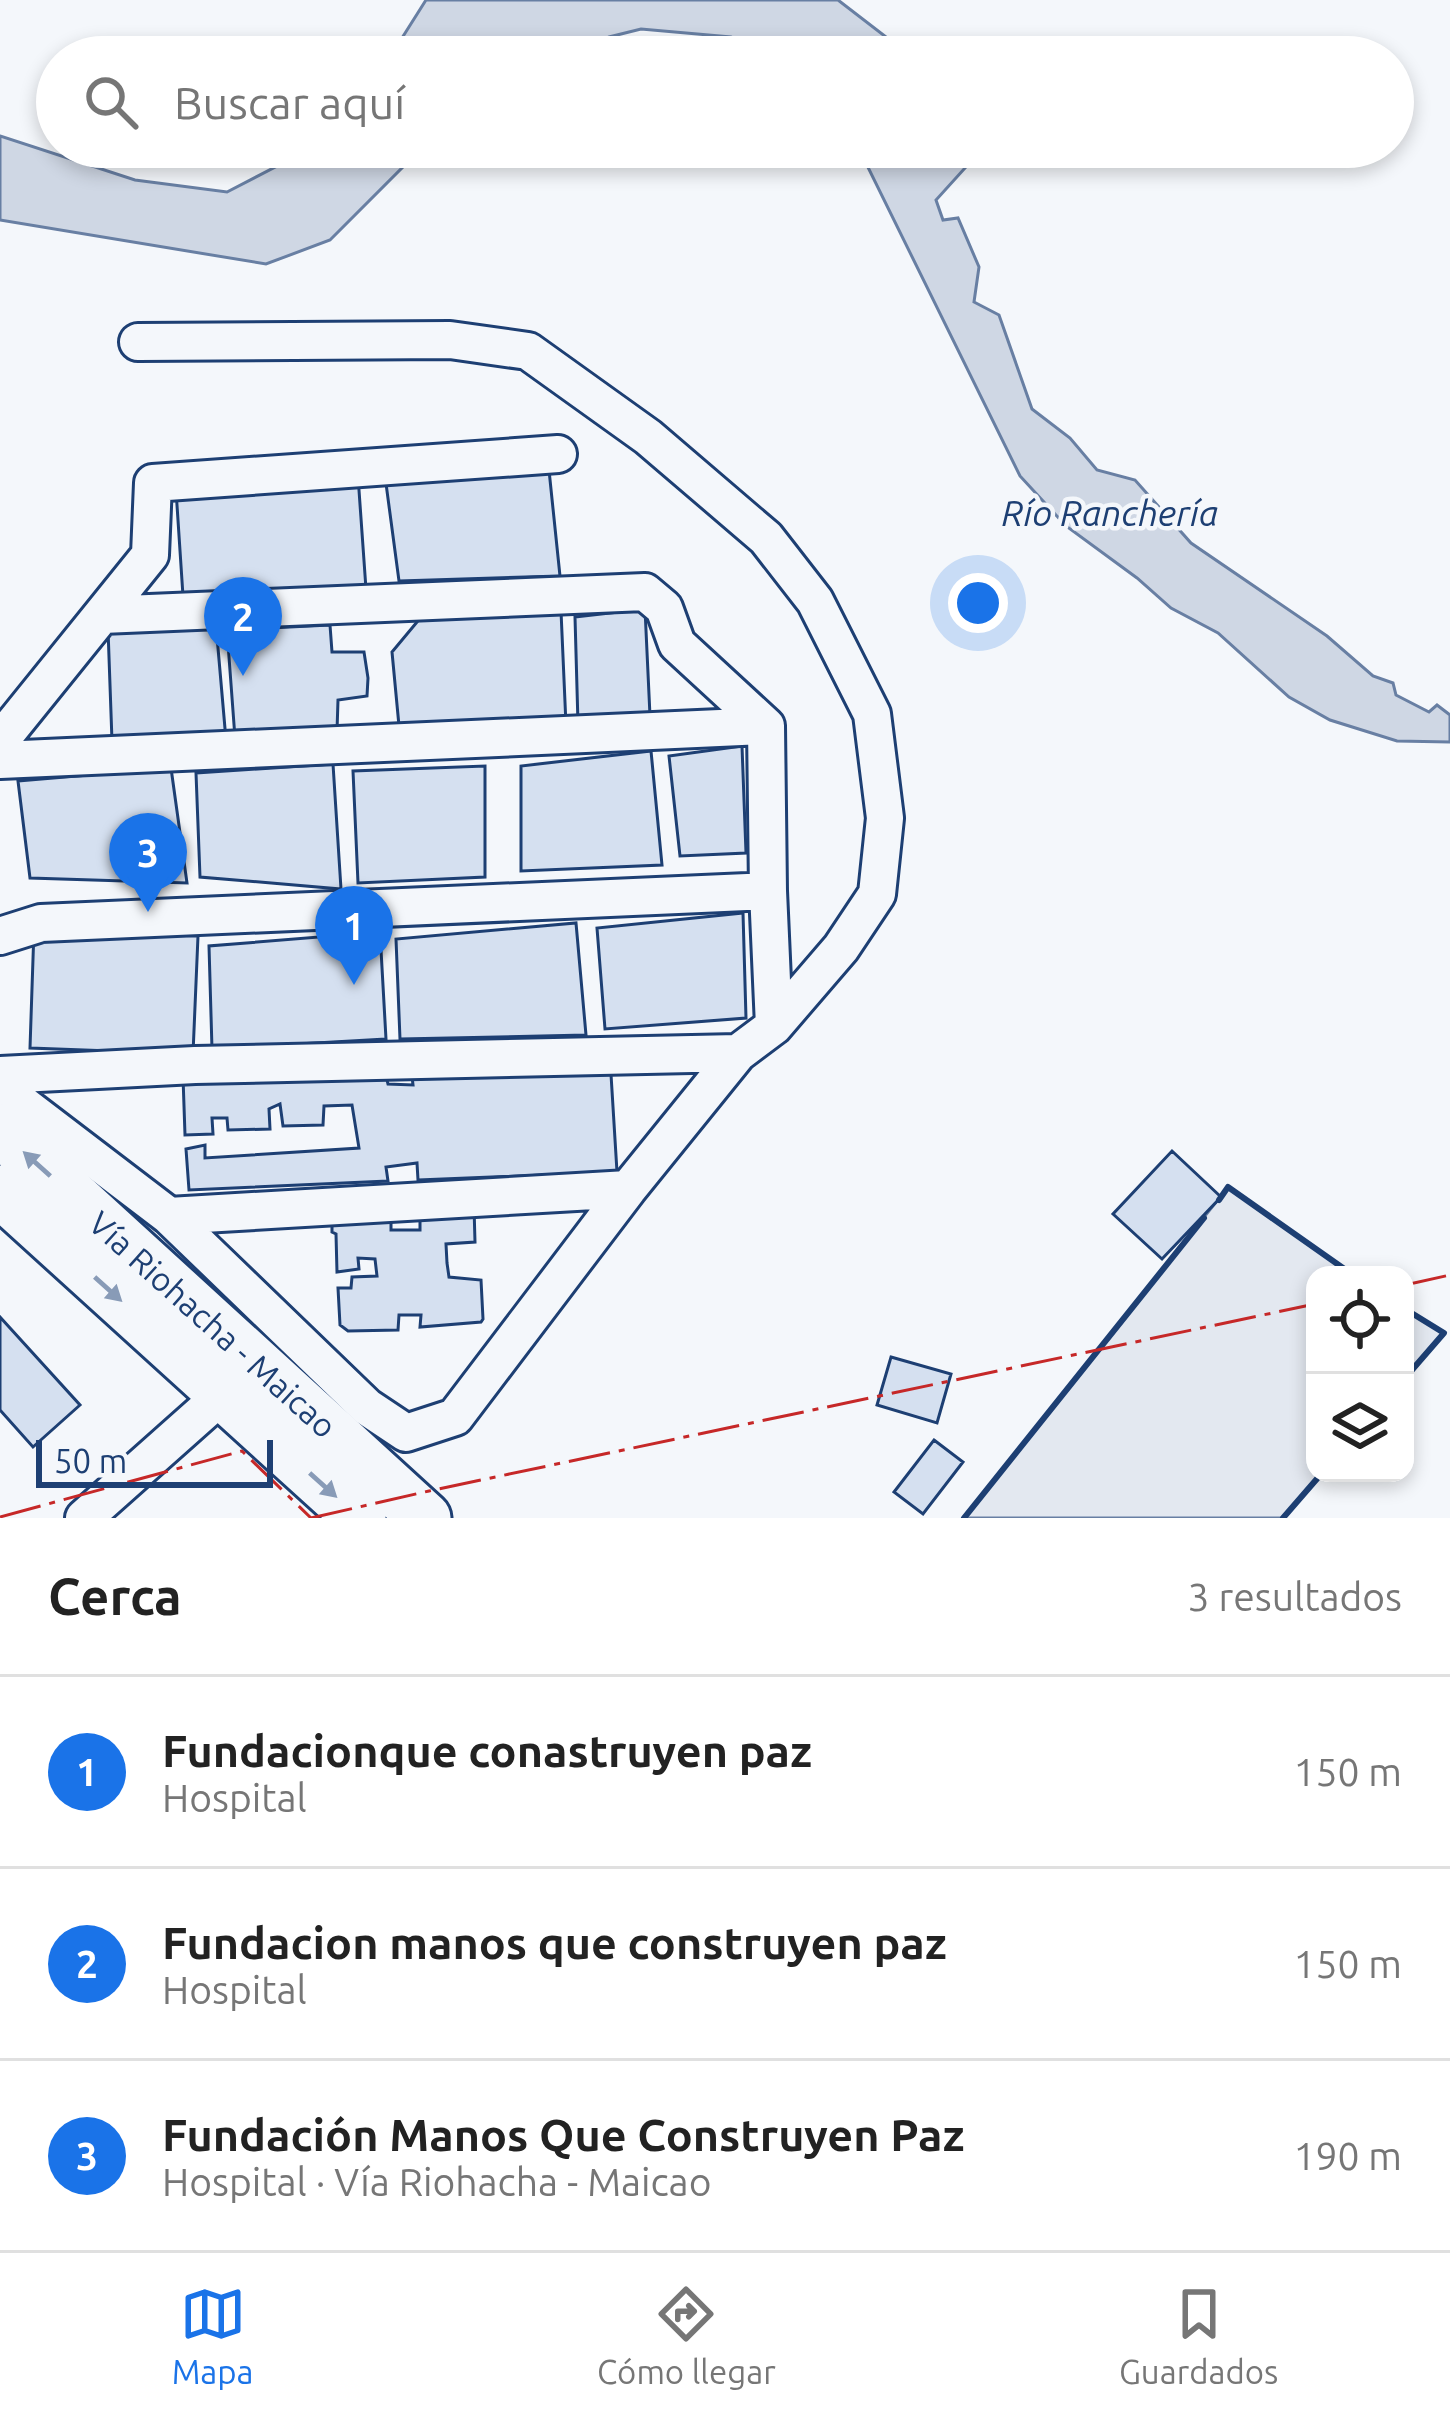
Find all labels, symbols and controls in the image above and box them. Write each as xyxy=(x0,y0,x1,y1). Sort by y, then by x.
search box xyxy=(36,36,1414,168)
icon: search xyxy=(78,69,144,135)
text: Buscar aquí xyxy=(174,77,405,128)
water label: Río Ranchería xyxy=(1002,492,1218,533)
your location xyxy=(948,573,1008,633)
pin: 2 xyxy=(204,577,282,676)
pin: 3 xyxy=(109,813,187,912)
pin: 1 xyxy=(315,886,393,985)
one-way arrow xyxy=(22,1150,51,1178)
street label: Vía Riohacha - Maicao xyxy=(82,1203,344,1445)
map controls xyxy=(1306,1266,1414,1482)
button: locate xyxy=(1306,1266,1414,1374)
one-way arrow xyxy=(94,1275,123,1302)
button: layers xyxy=(1306,1374,1414,1482)
scale bar xyxy=(36,1434,273,1487)
text: 50 m xyxy=(54,1442,127,1479)
one-way arrow xyxy=(309,1471,338,1498)
text: Cerca xyxy=(48,1567,182,1625)
text: 3 resultados xyxy=(1188,1575,1402,1618)
text: Fundacionque conastruyen paz xyxy=(162,1725,812,1776)
text: 1 xyxy=(76,1750,98,1793)
text: 150 m xyxy=(1293,1750,1402,1793)
text: Hospital xyxy=(162,1776,307,1819)
text: Fundacion manos que construyen paz xyxy=(162,1917,947,1968)
text: 2 xyxy=(76,1942,98,1985)
text: 150 m xyxy=(1293,1942,1402,1985)
text: Hospital xyxy=(162,1968,307,2011)
text: Fundación Manos Que Construyen Paz xyxy=(162,2109,964,2160)
text: 3 xyxy=(76,2134,98,2177)
text: 190 m xyxy=(1293,2134,1402,2177)
text: Hospital · Vía Riohacha - Maicao xyxy=(162,2160,711,2203)
tab: Mapa xyxy=(172,2281,254,2390)
tab: Cómo llegar xyxy=(597,2281,776,2390)
tab: Guardados xyxy=(1119,2281,1278,2390)

